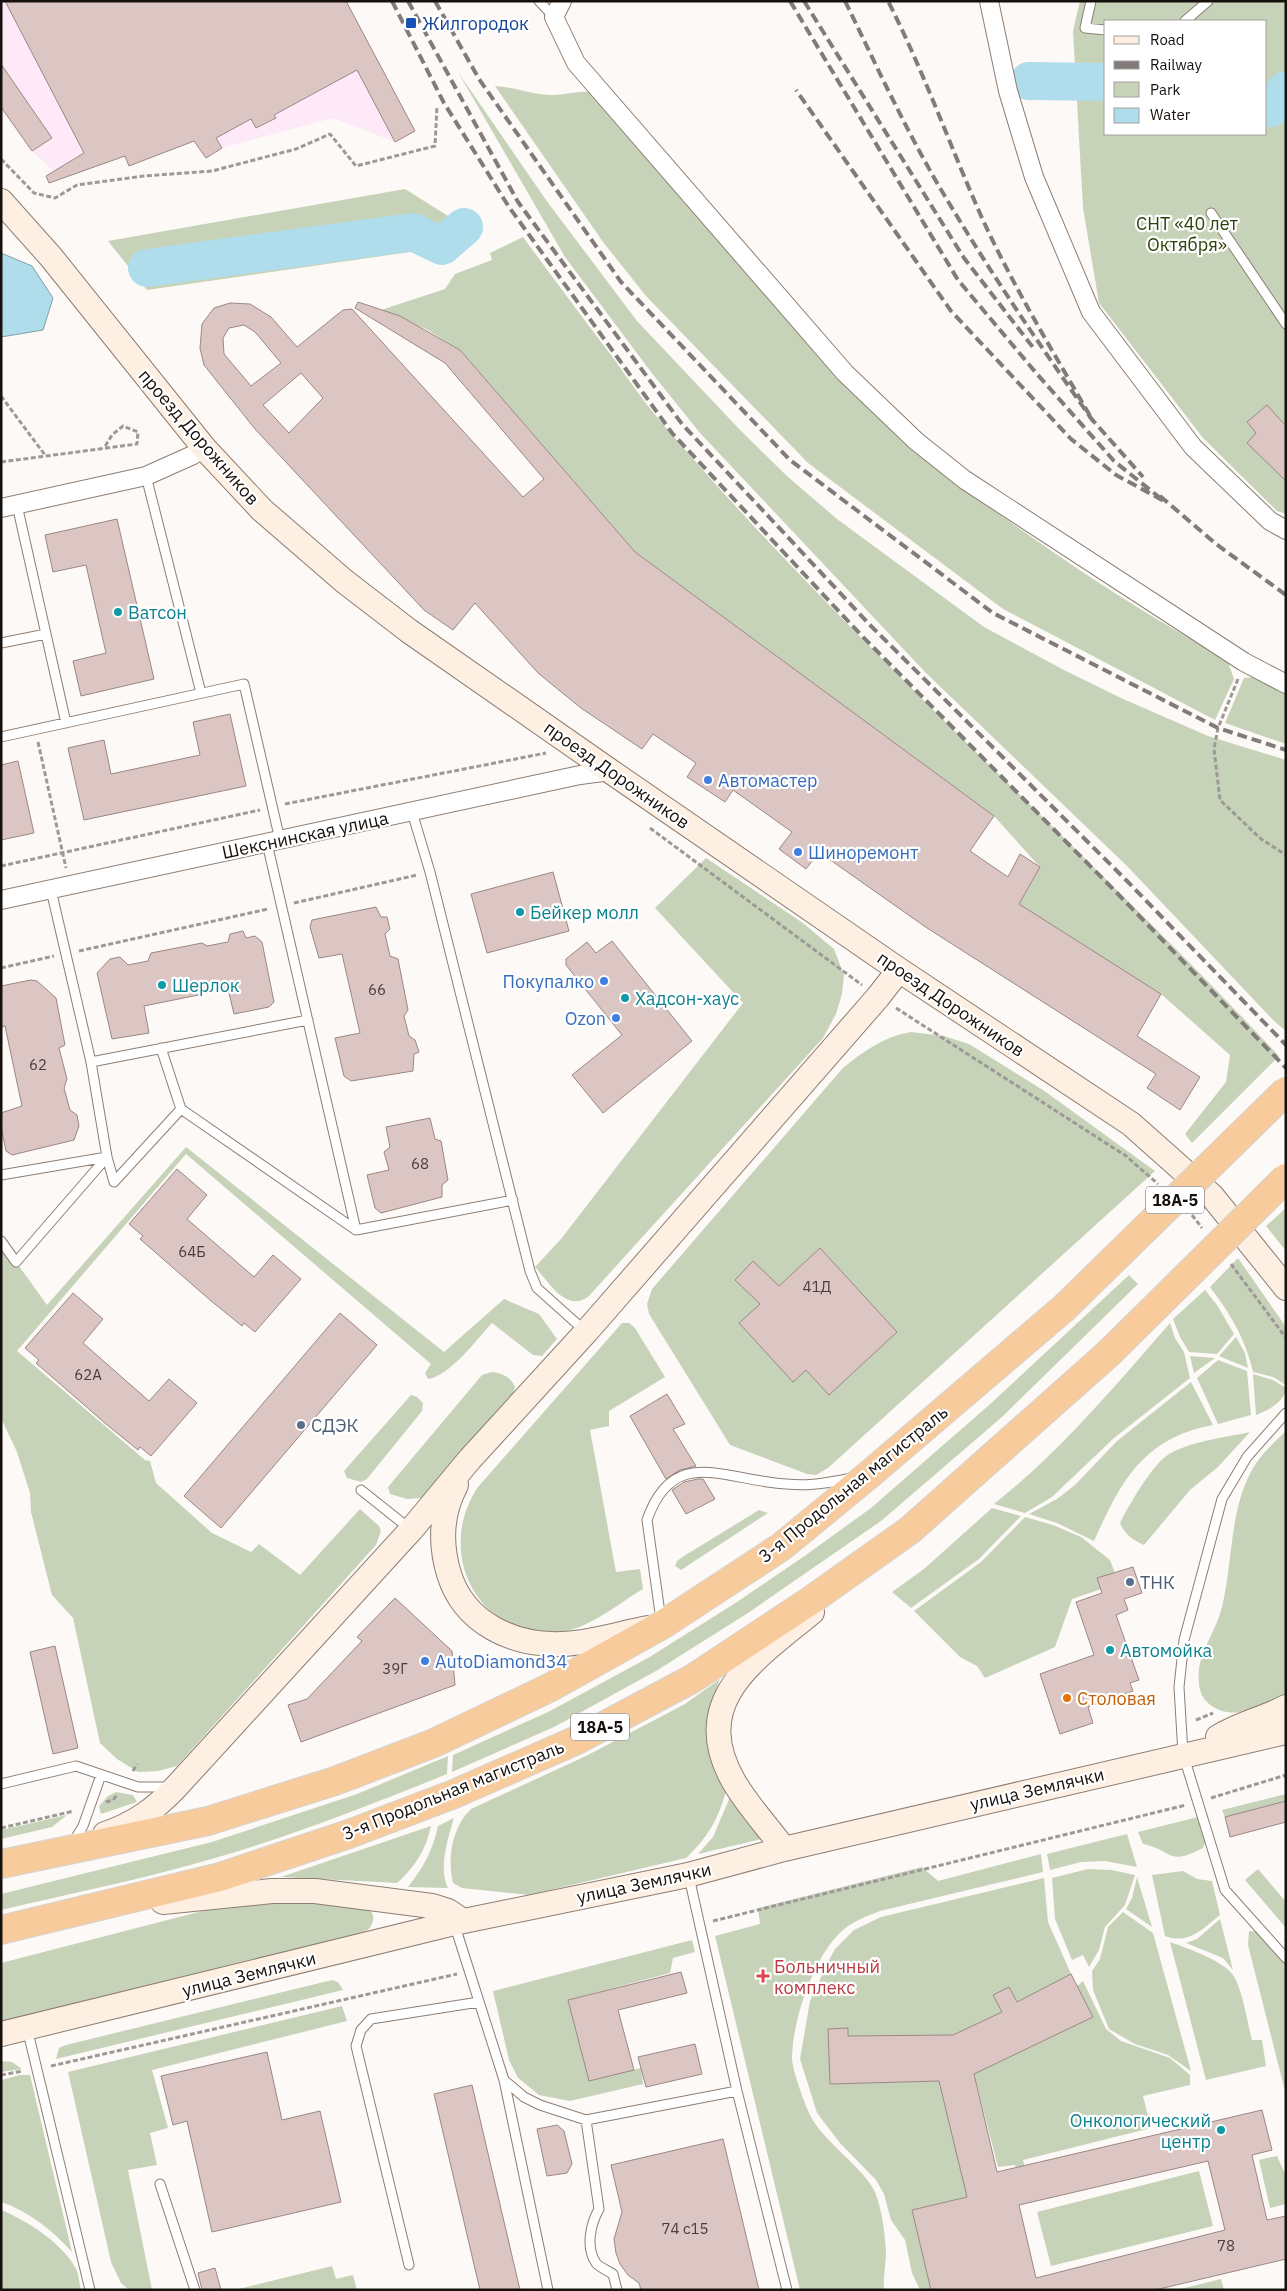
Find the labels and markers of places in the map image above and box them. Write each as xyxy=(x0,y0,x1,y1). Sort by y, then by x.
place label: Жилгородок xyxy=(422,12,529,35)
marker: Жилгородок xyxy=(404,16,418,30)
place label: Ватсон xyxy=(128,601,187,624)
marker: Ватсон xyxy=(112,606,124,618)
place label: Автомастер xyxy=(718,769,818,792)
marker: Автомастер xyxy=(702,774,714,786)
place label: Шиноремонт xyxy=(808,841,919,864)
marker: Шиноремонт xyxy=(792,846,804,858)
place label: Бейкер молл xyxy=(530,901,639,924)
marker: Бейкер молл xyxy=(514,906,526,918)
place label: Покупалко xyxy=(503,970,594,993)
place label: Шерлок xyxy=(172,974,240,997)
marker: Покупалко xyxy=(598,975,610,987)
marker: Шерлок xyxy=(156,979,168,991)
place label: Хадсон-хаус xyxy=(635,987,739,1010)
marker: Хадсон-хаус xyxy=(619,992,631,1004)
place label: Ozon xyxy=(565,1007,606,1030)
marker: Ozon xyxy=(610,1012,622,1024)
place label: СДЭК xyxy=(311,1414,359,1437)
marker: СДЭК xyxy=(295,1419,307,1431)
place label: ТНК xyxy=(1140,1571,1175,1594)
marker: ТНК xyxy=(1124,1576,1136,1588)
place label: Автомойка xyxy=(1120,1639,1213,1662)
marker: Автомойка xyxy=(1104,1644,1116,1656)
place label: AutoDiamond34 xyxy=(435,1650,568,1673)
marker: AutoDiamond34 xyxy=(419,1655,431,1667)
place label: Столовая xyxy=(1077,1687,1156,1710)
marker: Столовая xyxy=(1061,1692,1073,1704)
place label: Больничный комплекс xyxy=(774,1955,880,1999)
marker: Больничный комплекс xyxy=(756,1969,770,1983)
place label: Онкологический центр xyxy=(1070,2109,1211,2153)
marker: Онкологический центр xyxy=(1215,2124,1227,2136)

